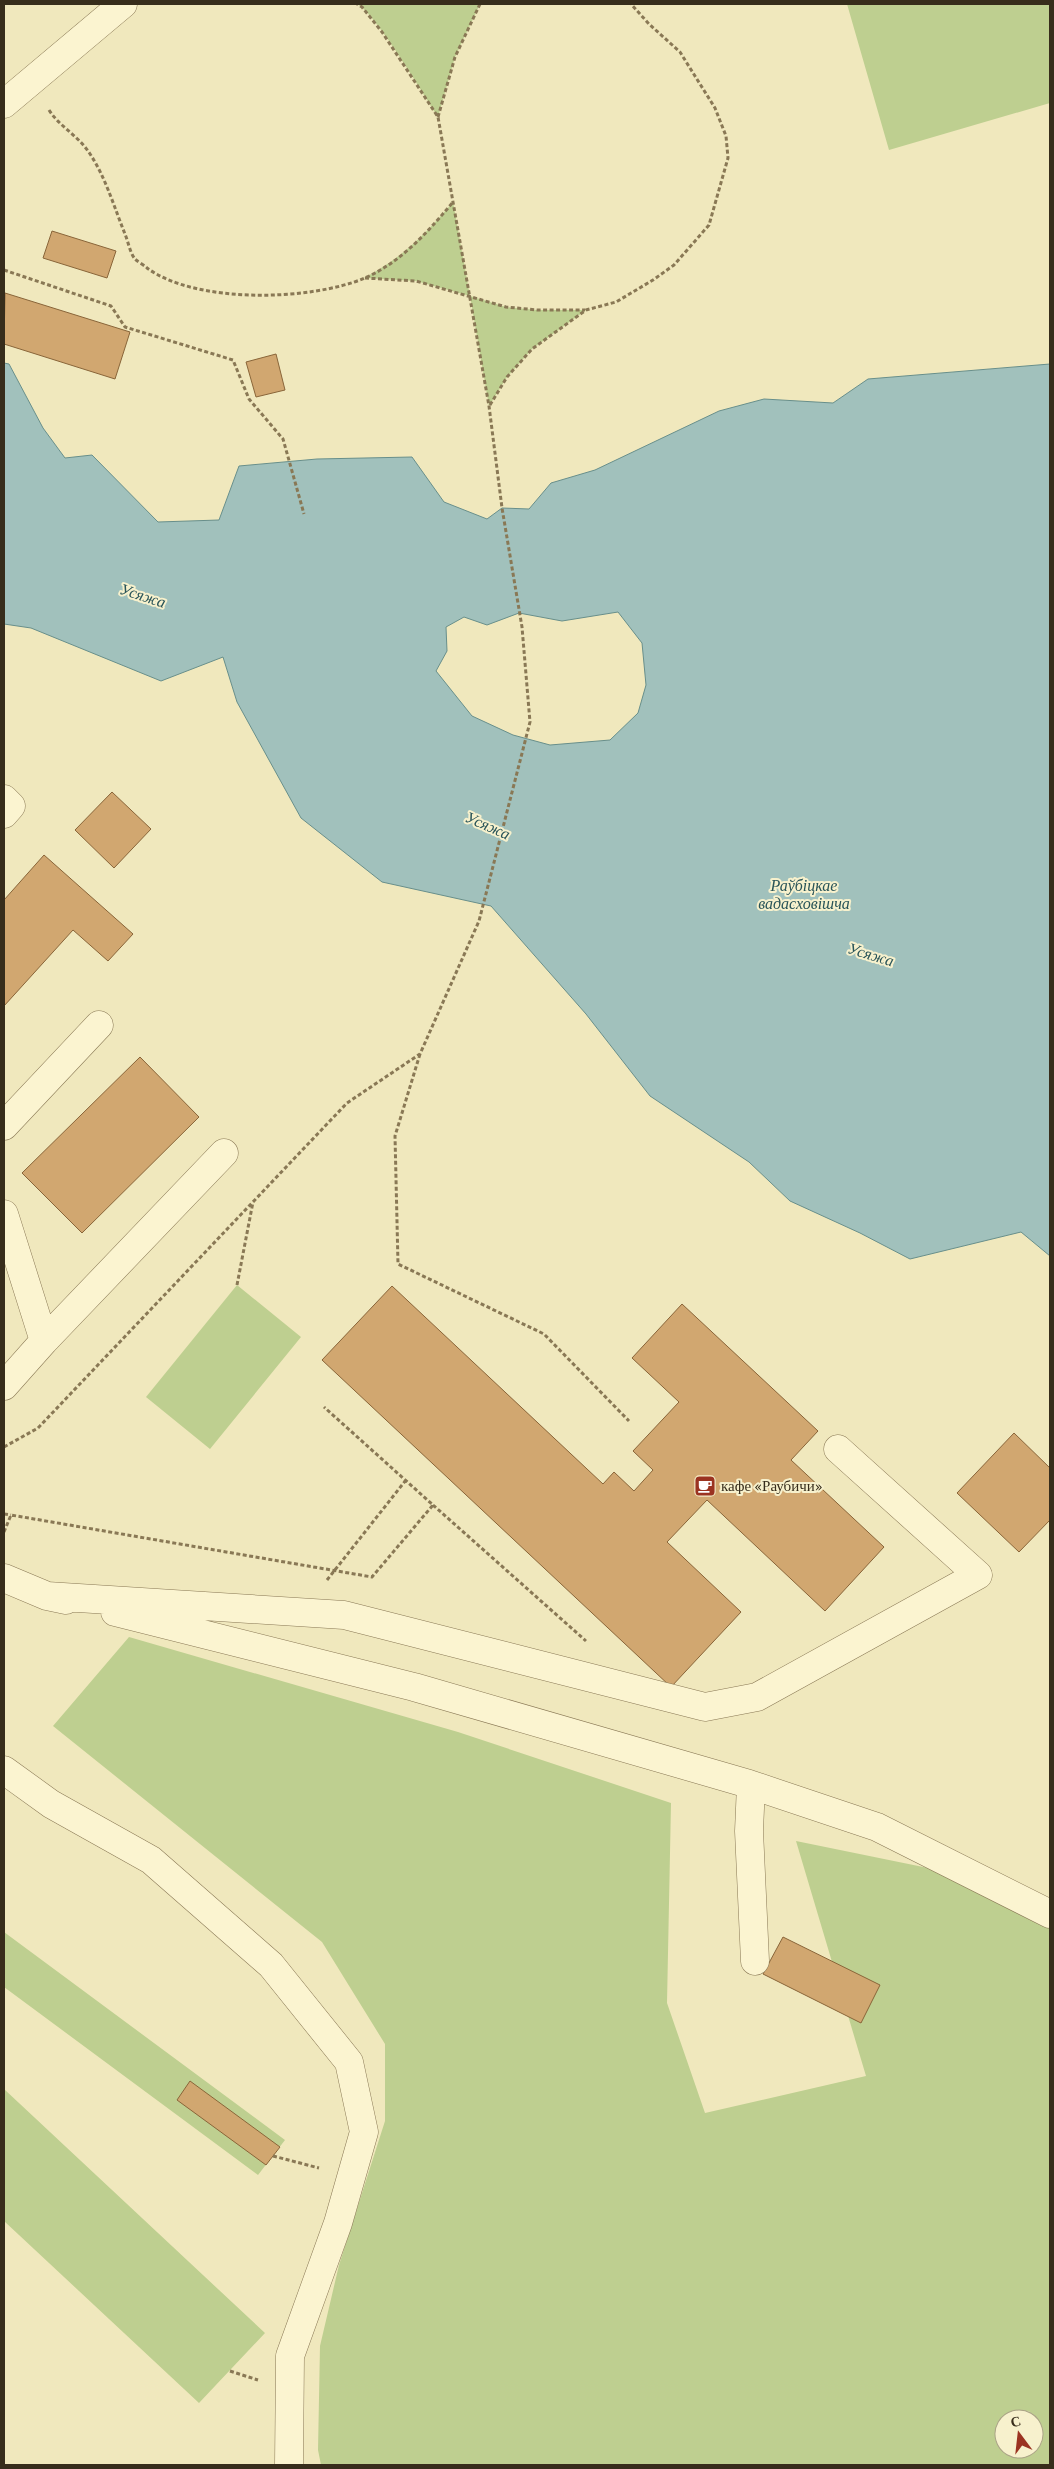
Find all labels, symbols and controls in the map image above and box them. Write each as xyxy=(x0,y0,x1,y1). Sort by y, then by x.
water label: Усяжа xyxy=(118,580,168,611)
water label: Усяжа xyxy=(463,808,513,843)
water label: Раўбіцкае вадасховішча xyxy=(758,877,850,912)
water label: Усяжа xyxy=(846,939,896,970)
cafe icon: кафе «Раубичи» xyxy=(693,1474,717,1498)
place label: кафе «Раубичи» xyxy=(721,1478,823,1494)
north arrow xyxy=(994,2409,1044,2459)
text: С xyxy=(1009,2412,1023,2430)

